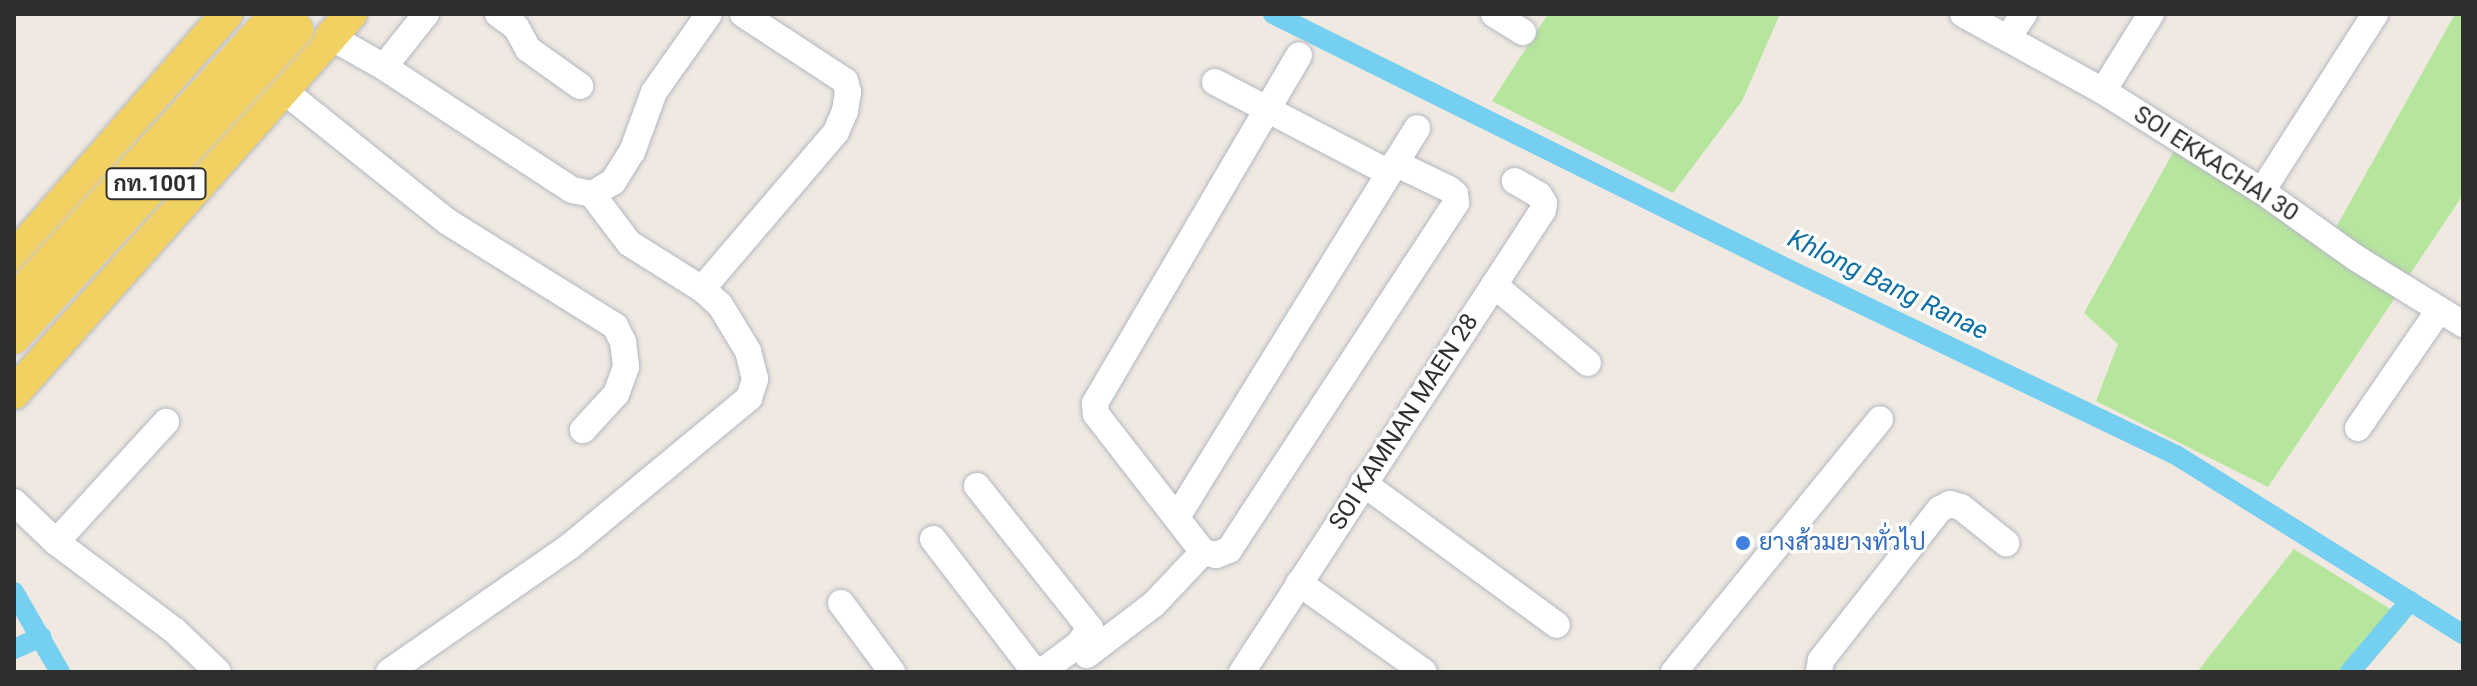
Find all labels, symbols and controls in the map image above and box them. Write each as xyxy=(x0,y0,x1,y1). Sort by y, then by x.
street label: SOI EKKACHAI 30 xyxy=(2128,100,2304,228)
road number: กท.1001 xyxy=(104,166,208,202)
water label: Khlong Bang Ranae xyxy=(1783,223,1993,347)
street label: SOI KAMNAN MAEN 28 xyxy=(1323,309,1485,535)
place label: ยางส้วมยางทั่วไป xyxy=(1759,529,1926,557)
marker: ยางส้วมยางทั่วไป xyxy=(1734,534,1752,552)

